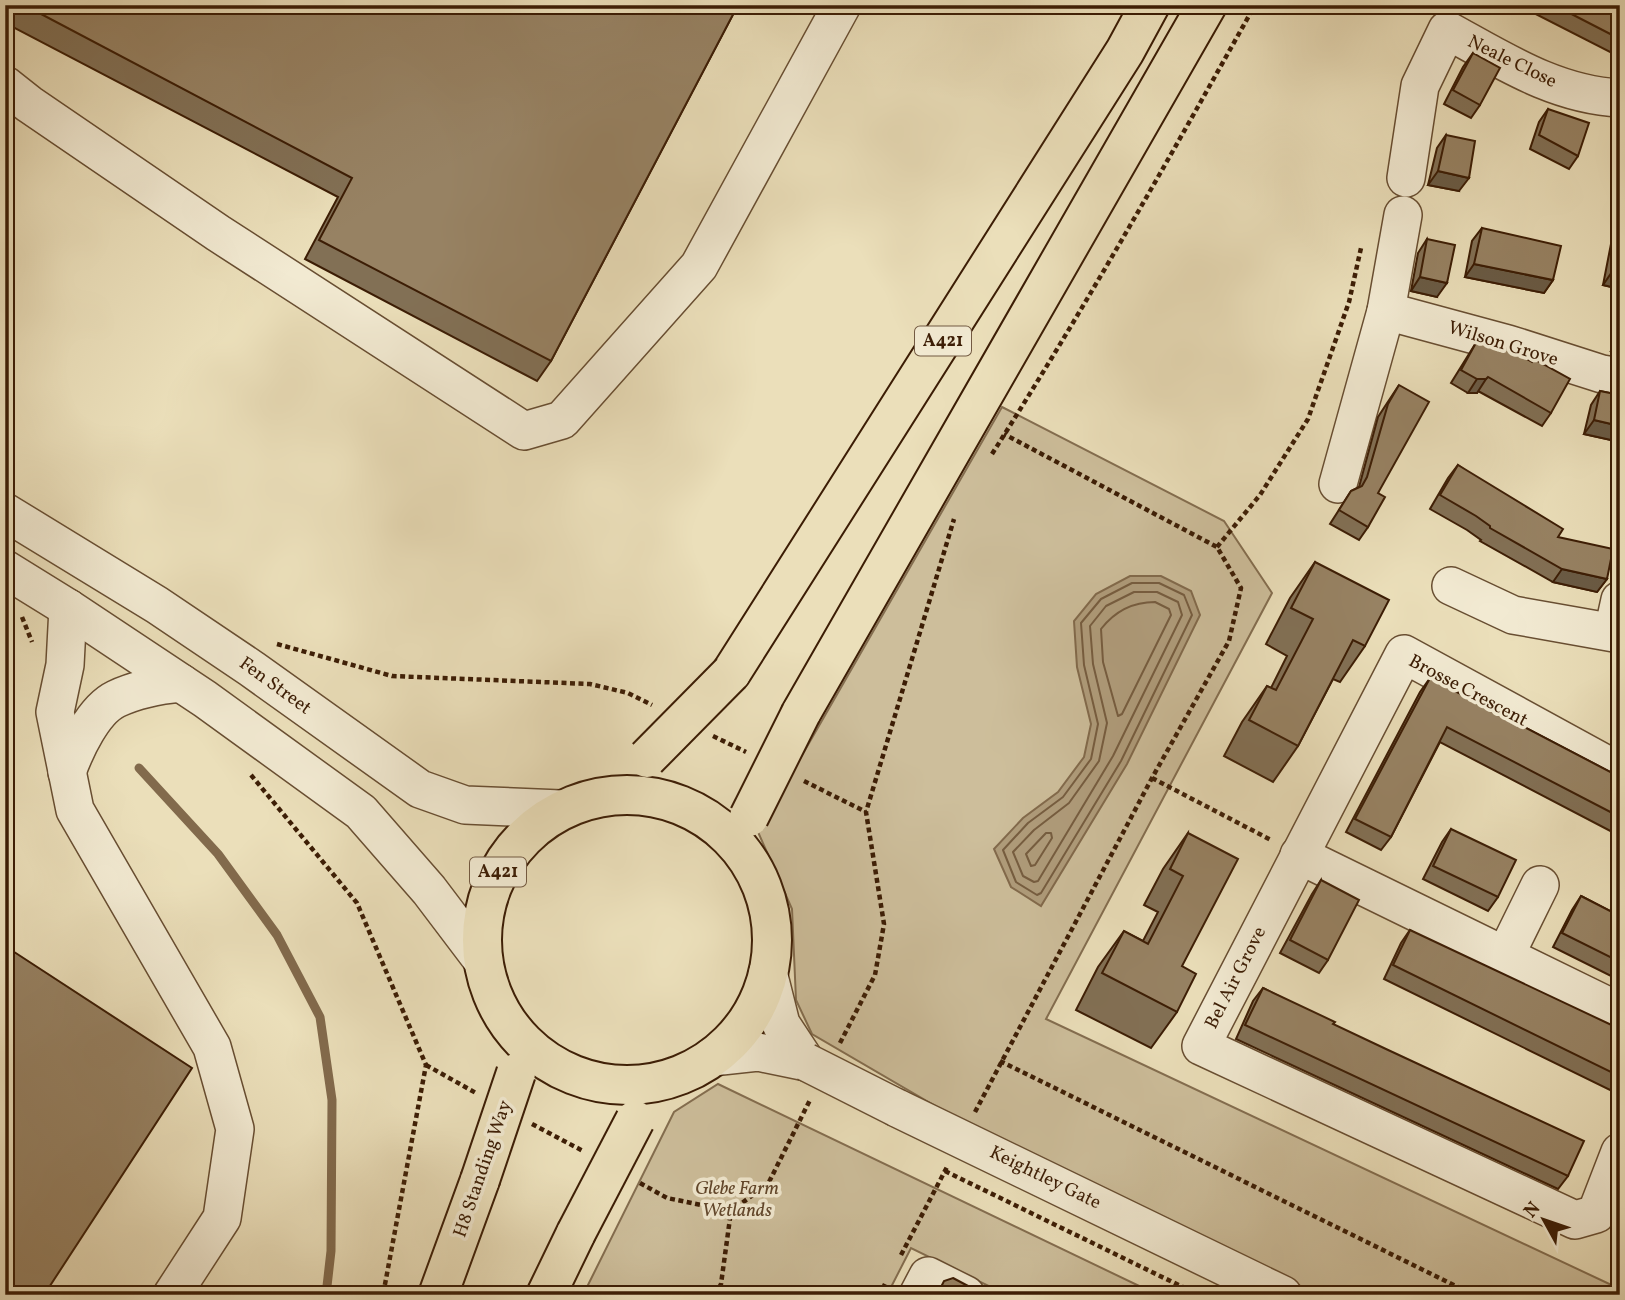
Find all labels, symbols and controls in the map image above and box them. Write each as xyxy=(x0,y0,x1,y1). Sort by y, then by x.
street label: Neale Close xyxy=(1463,29,1561,95)
street label: Wilson Grove xyxy=(1445,315,1561,373)
road number: A421 xyxy=(915,326,971,356)
street label: Brosse Crescent xyxy=(1404,649,1533,734)
street label: Fen Street xyxy=(234,651,317,721)
road number: A421 xyxy=(470,858,526,886)
street label: Bel Air Grove xyxy=(1199,922,1273,1034)
street label: H8 Standing Way xyxy=(447,1097,519,1241)
street label: Keightley Gate xyxy=(985,1140,1105,1216)
park label: Glebe Farm Wetlands xyxy=(695,1176,779,1224)
north arrow xyxy=(1510,1184,1580,1254)
text: N xyxy=(1518,1197,1547,1224)

